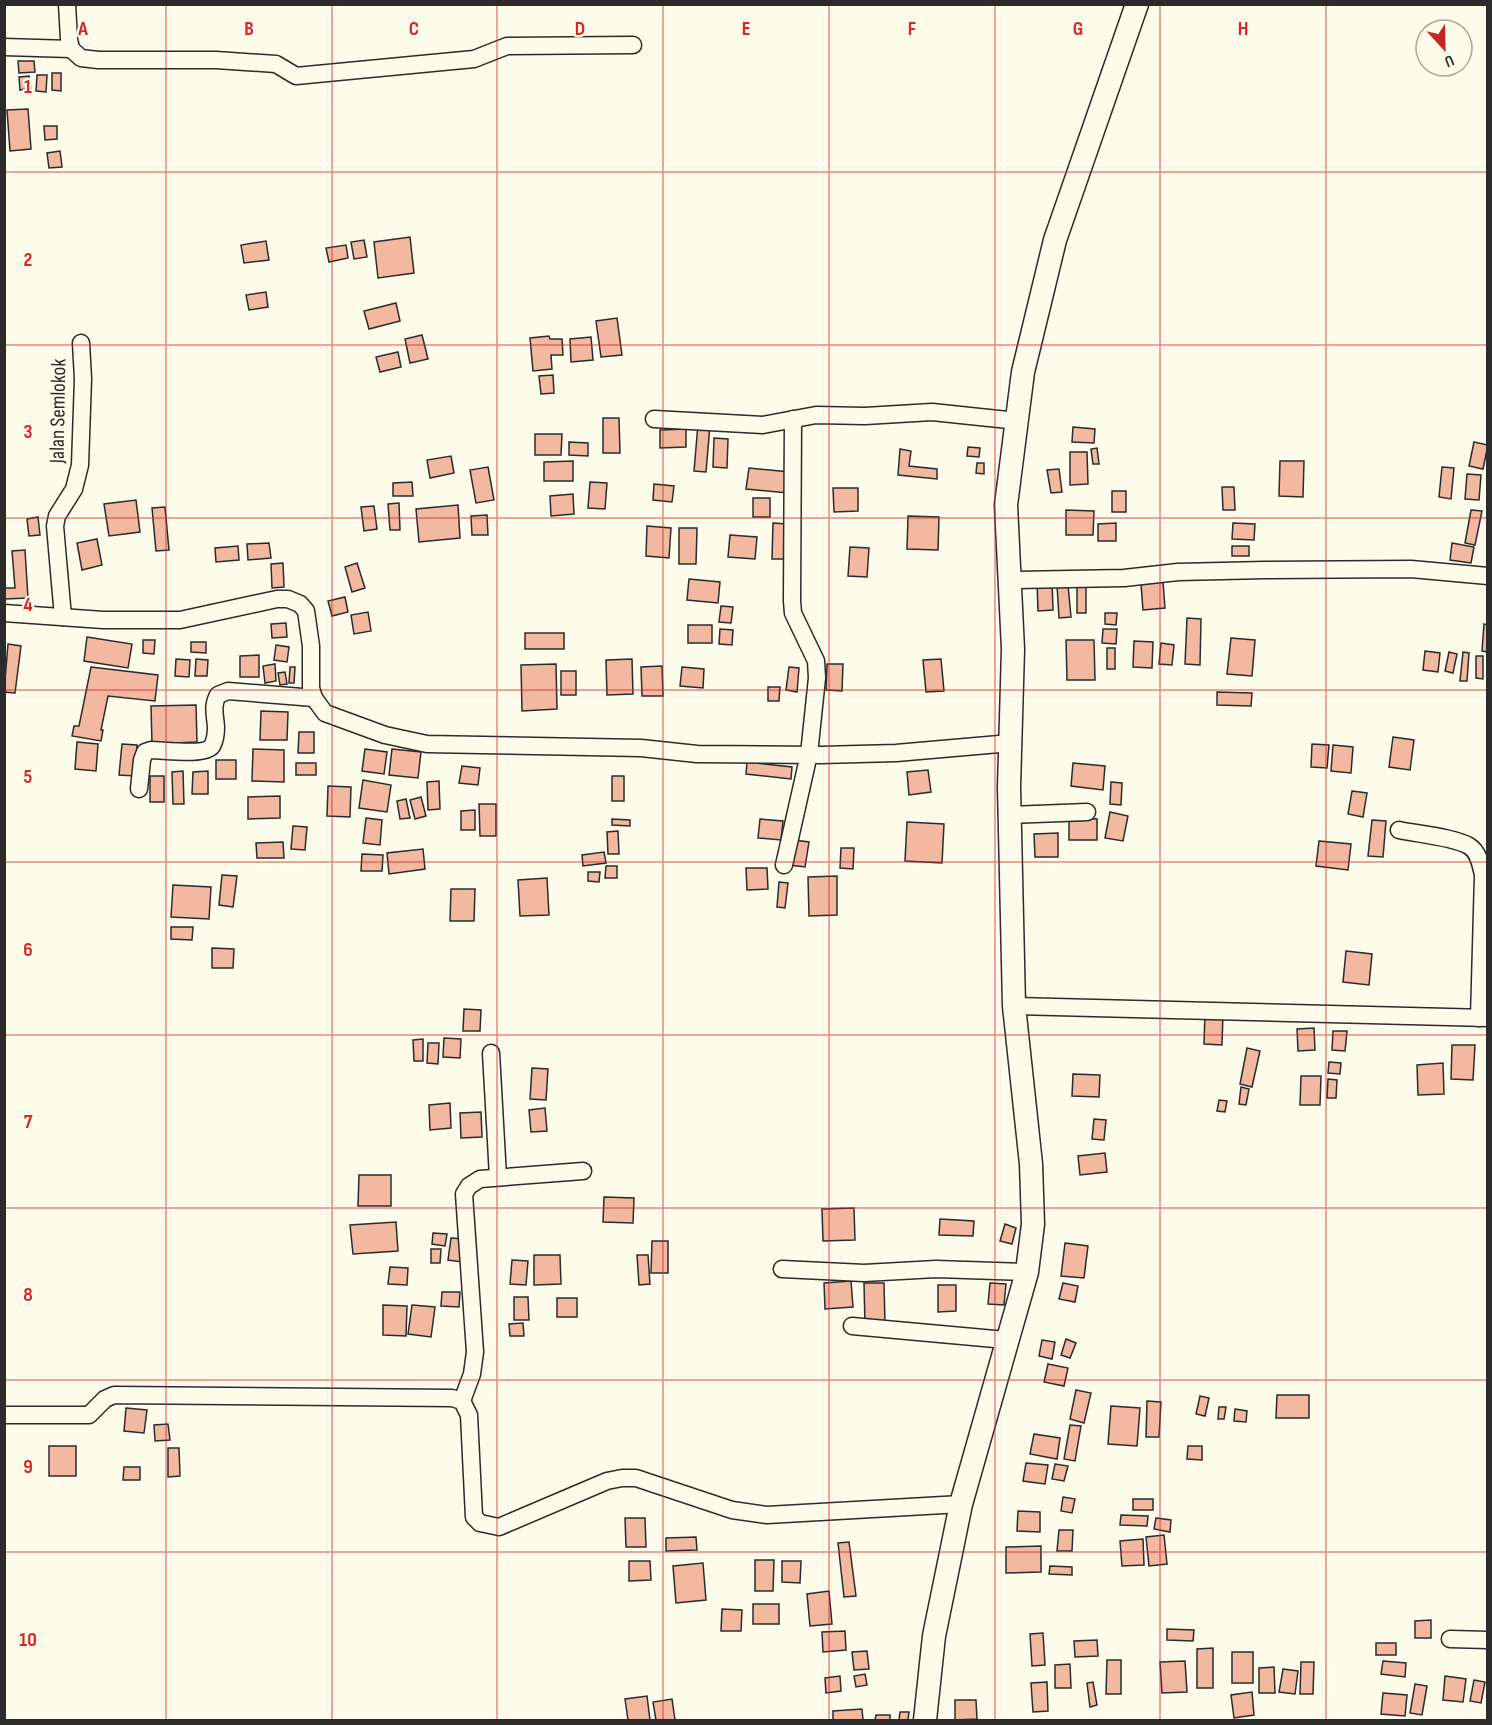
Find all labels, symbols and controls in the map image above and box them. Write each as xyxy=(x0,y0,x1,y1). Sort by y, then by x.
text: A xyxy=(77,17,88,41)
text: B xyxy=(244,17,254,41)
text: C xyxy=(409,17,419,41)
text: D xyxy=(575,17,585,41)
text: E xyxy=(742,17,750,41)
text: F xyxy=(908,17,916,41)
text: G xyxy=(1073,17,1083,41)
text: H xyxy=(1238,17,1248,41)
north arrow xyxy=(1414,18,1474,78)
text: U xyxy=(1442,50,1456,71)
text: 1 xyxy=(24,75,32,99)
text: 2 xyxy=(24,248,32,272)
street label: Jalan Semlokok xyxy=(45,358,71,465)
text: 3 xyxy=(24,420,33,444)
text: 4 xyxy=(23,593,33,617)
text: 5 xyxy=(24,765,33,789)
text: 6 xyxy=(23,938,33,962)
text: 7 xyxy=(24,1110,33,1134)
text: 8 xyxy=(23,1283,33,1307)
text: 9 xyxy=(23,1455,33,1479)
text: 10 xyxy=(19,1628,37,1652)

